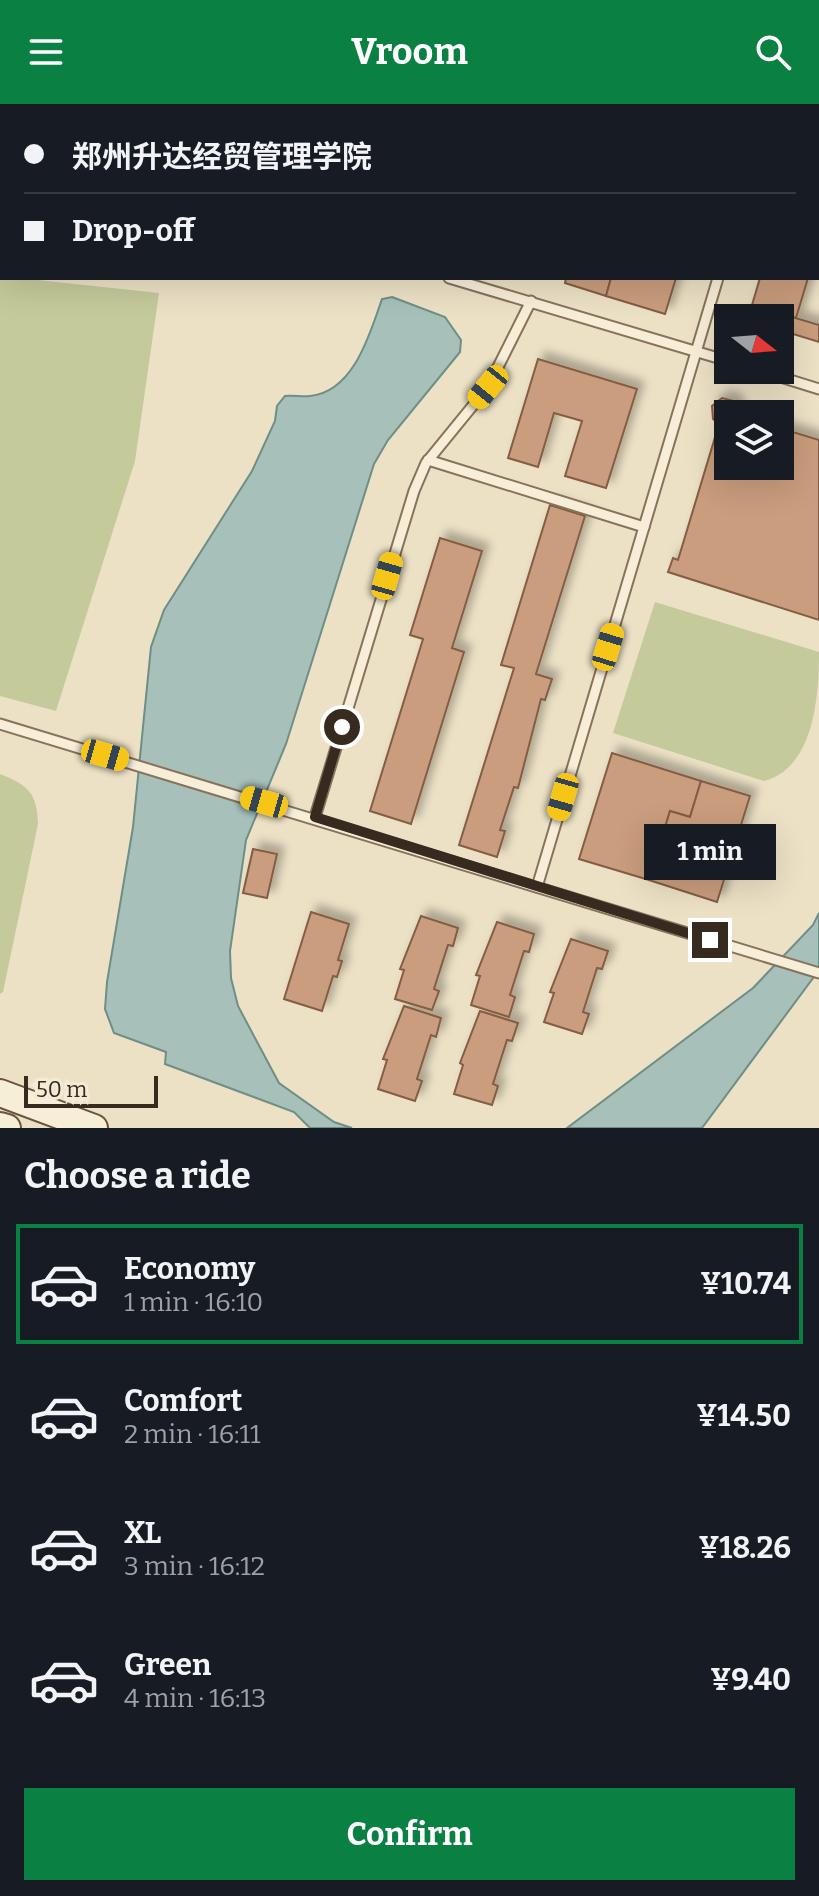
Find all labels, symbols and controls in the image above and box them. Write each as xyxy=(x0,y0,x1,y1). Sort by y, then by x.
icon: menu xyxy=(24,30,68,74)
text: Vroom xyxy=(351,30,468,74)
icon: search xyxy=(751,30,795,74)
text: 郑州升达经贸管理学院 xyxy=(72,139,372,175)
text: Drop-off xyxy=(72,213,194,249)
north arrow xyxy=(714,304,794,384)
map controls xyxy=(714,304,794,480)
car xyxy=(464,361,512,413)
button: layers xyxy=(714,400,794,480)
car xyxy=(369,550,405,602)
car xyxy=(590,621,626,673)
route start xyxy=(324,709,360,745)
car xyxy=(79,737,131,773)
car xyxy=(545,771,581,823)
car xyxy=(238,784,290,820)
callout: 1 min xyxy=(644,824,776,880)
text: 1 min xyxy=(677,836,743,867)
route end xyxy=(692,922,728,958)
scale bar xyxy=(24,1072,158,1108)
text: 50 m xyxy=(36,1076,87,1103)
text: Choose a ride xyxy=(24,1154,251,1198)
icon: car xyxy=(28,1248,100,1320)
text: Economy xyxy=(124,1251,255,1287)
text: ¥10.74 xyxy=(700,1266,791,1302)
text: 1 min · 16:10 xyxy=(124,1287,263,1318)
icon: car xyxy=(28,1380,100,1452)
text: Comfort xyxy=(124,1383,242,1419)
text: ¥14.50 xyxy=(696,1398,791,1434)
text: 2 min · 16:11 xyxy=(124,1419,261,1450)
icon: car xyxy=(28,1512,100,1584)
text: XL xyxy=(124,1515,161,1551)
text: ¥18.26 xyxy=(699,1530,791,1566)
text: 3 min · 16:12 xyxy=(124,1551,265,1582)
icon: car xyxy=(28,1644,100,1716)
text: Green xyxy=(124,1647,211,1683)
text: ¥9.40 xyxy=(710,1662,791,1698)
text: 4 min · 16:13 xyxy=(124,1683,266,1714)
button: Confirm xyxy=(24,1788,795,1880)

